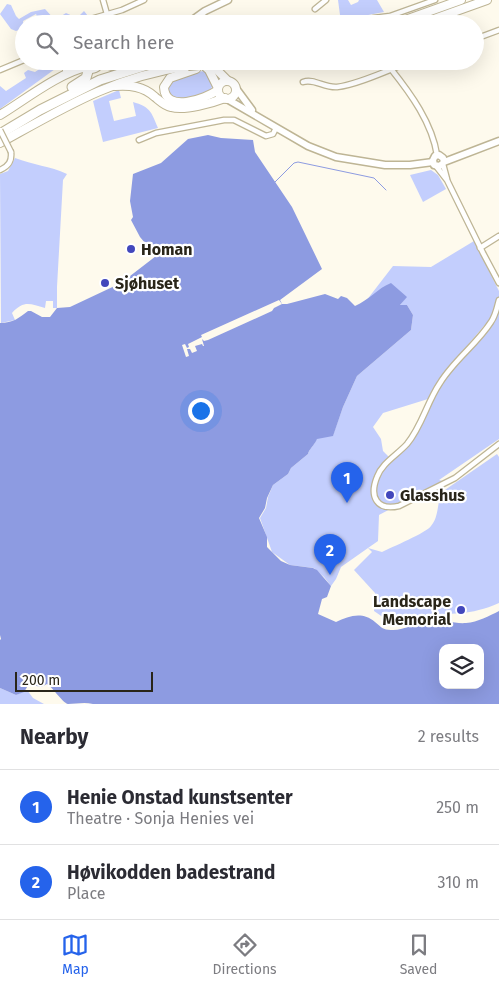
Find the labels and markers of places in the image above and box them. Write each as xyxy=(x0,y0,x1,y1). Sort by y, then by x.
place label: Homan xyxy=(141,240,193,259)
marker: Homan xyxy=(125,243,137,255)
place label: Sjøhuset xyxy=(115,274,180,293)
marker: Sjøhuset xyxy=(99,277,111,289)
pin: 1 xyxy=(331,462,363,503)
place label: Glasshus xyxy=(400,486,465,505)
marker: Glasshus xyxy=(384,489,396,501)
pin: 2 xyxy=(314,534,346,575)
place label: Landscape Memorial xyxy=(373,592,451,629)
marker: Landscape Memorial xyxy=(455,604,467,616)

